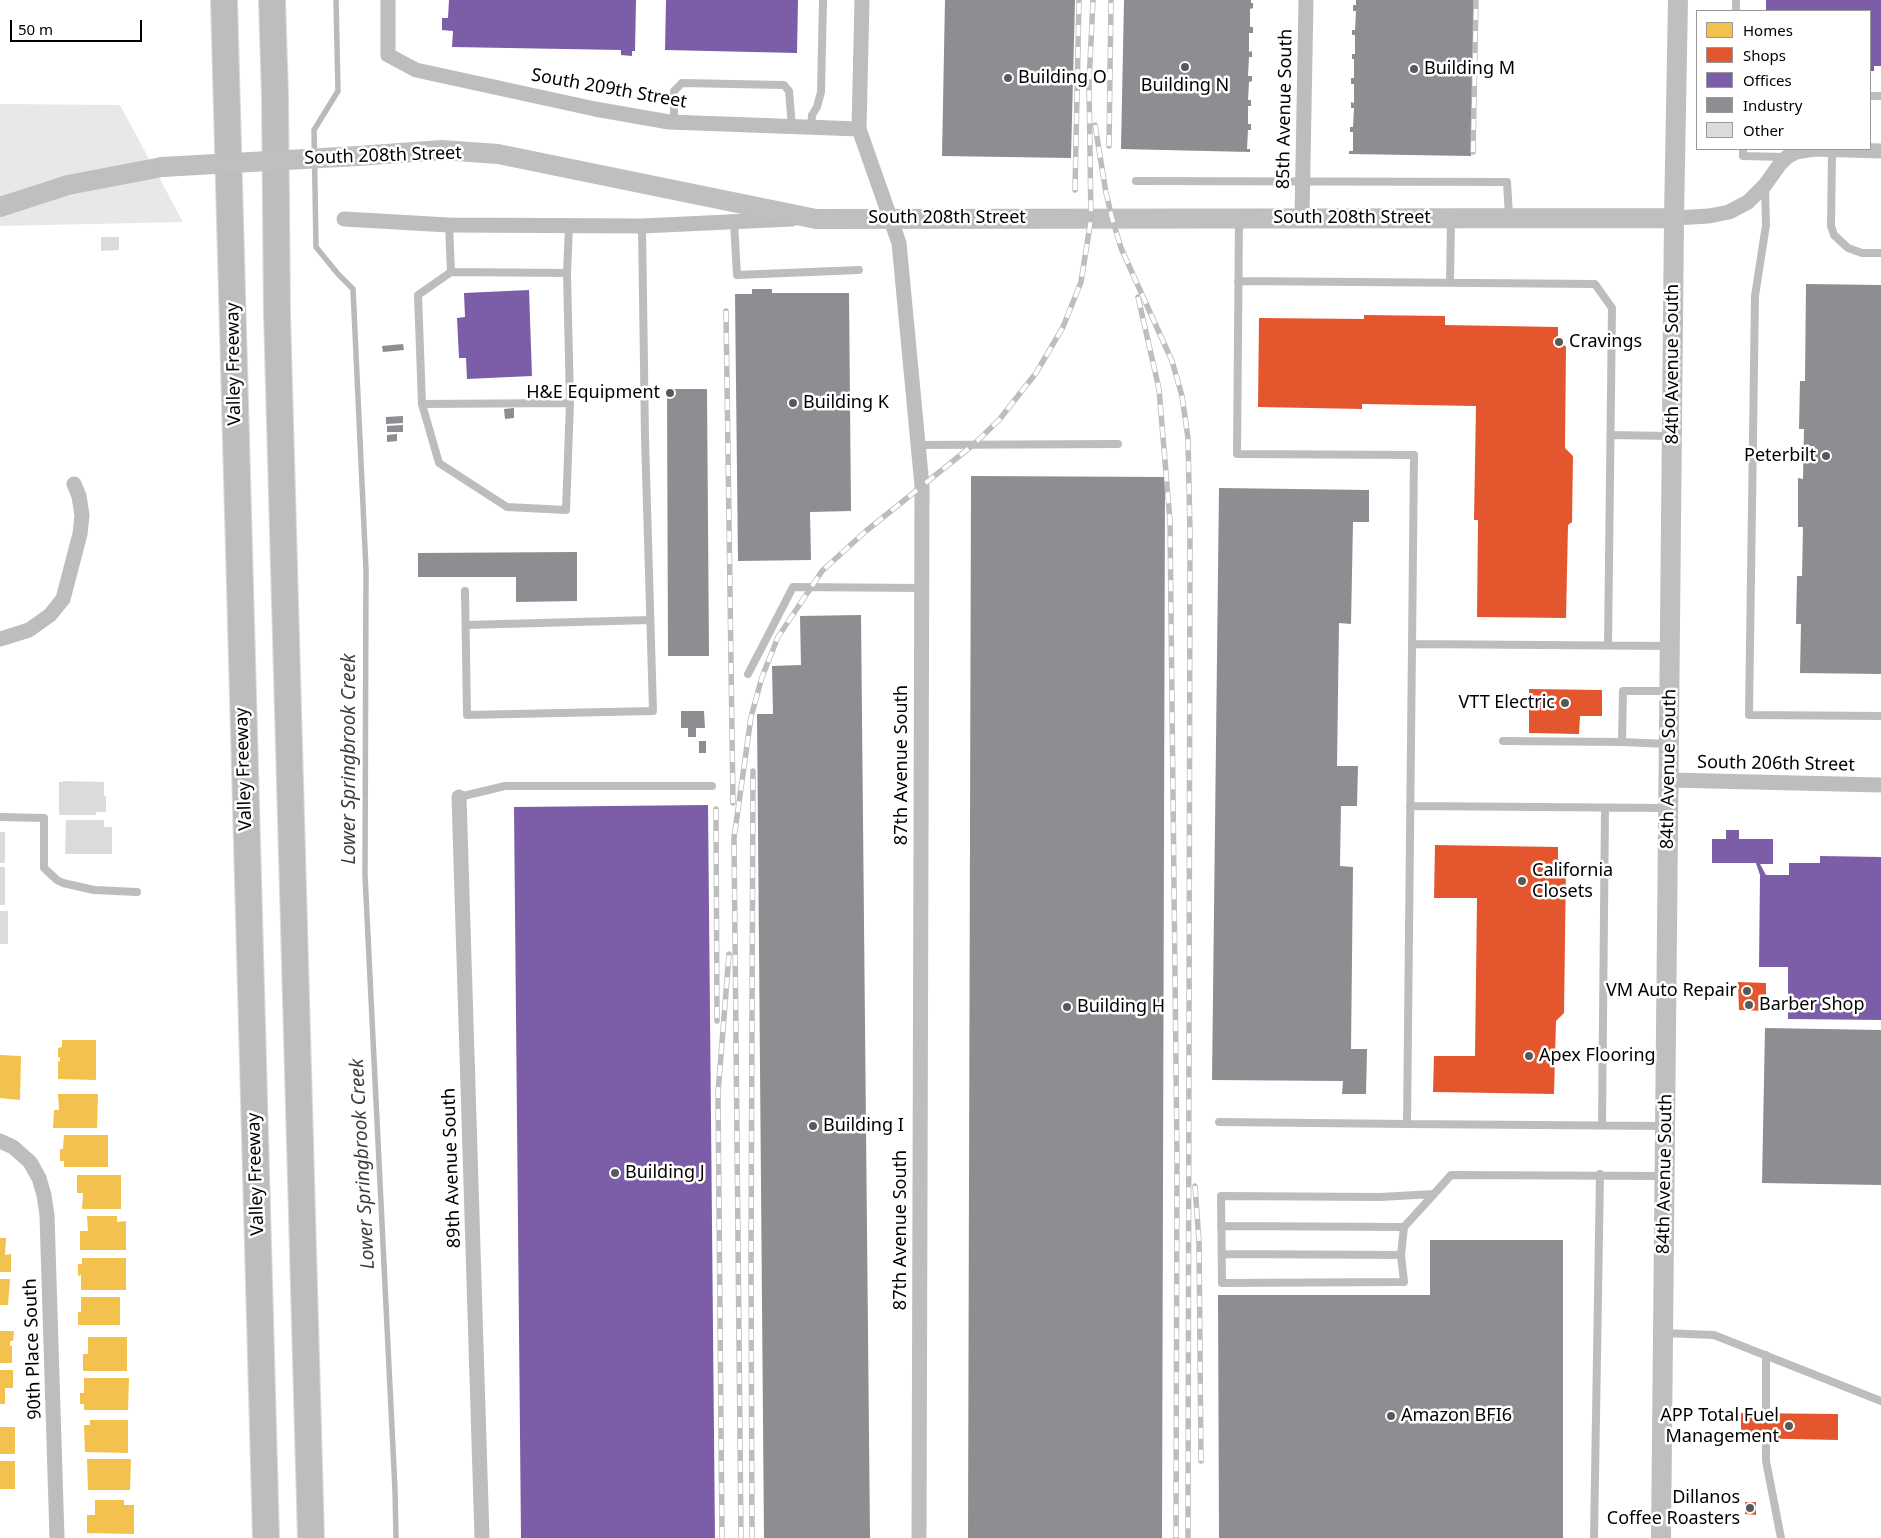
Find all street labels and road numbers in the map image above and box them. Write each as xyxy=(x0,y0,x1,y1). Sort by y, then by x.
street label: 85th Avenue South xyxy=(1273,29,1297,189)
street label: South 209th Street xyxy=(530,65,688,113)
street label: South 208th Street xyxy=(304,142,462,170)
street label: South 208th Street xyxy=(868,207,1026,229)
street label: South 208th Street xyxy=(1273,207,1431,229)
street label: 84th Avenue South xyxy=(1662,284,1684,444)
street label: Valley Freeway xyxy=(222,302,246,426)
street label: 87th Avenue South xyxy=(891,685,913,845)
street label: 84th Avenue South xyxy=(1657,689,1681,849)
street label: Valley Freeway xyxy=(231,707,257,831)
street label: South 206th Street xyxy=(1697,752,1855,776)
street label: 89th Avenue South xyxy=(438,1088,466,1248)
street label: 84th Avenue South xyxy=(1653,1094,1677,1254)
street label: Valley Freeway xyxy=(243,1112,269,1236)
street label: 87th Avenue South xyxy=(890,1150,912,1310)
street label: 90th Place South xyxy=(20,1278,46,1420)

